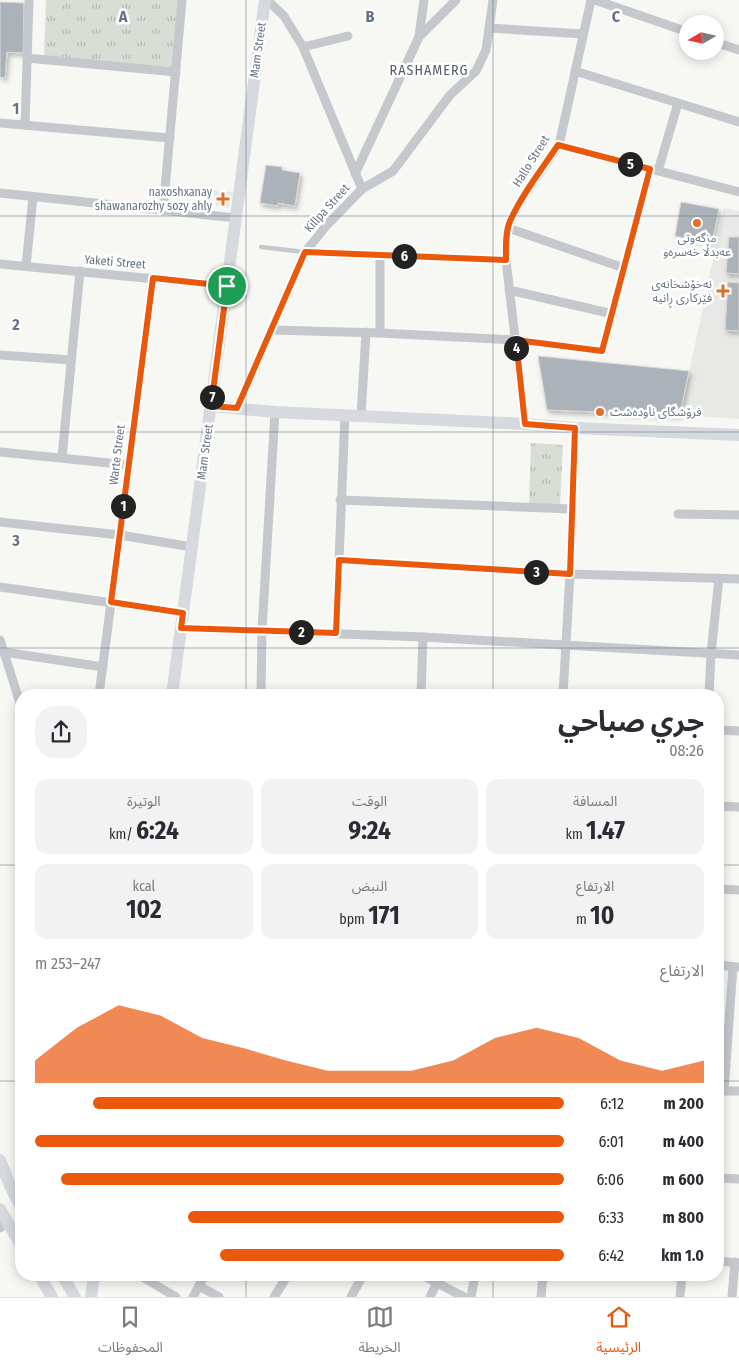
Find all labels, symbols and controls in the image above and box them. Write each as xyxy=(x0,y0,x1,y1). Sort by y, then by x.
text: A xyxy=(118,7,128,26)
text: B xyxy=(366,7,375,26)
text: C xyxy=(612,7,621,26)
north arrow xyxy=(679,15,724,60)
map controls xyxy=(679,15,724,60)
street label: Mam Street xyxy=(247,21,269,79)
district label: RASHAMERG xyxy=(390,62,468,79)
text: 1 xyxy=(13,99,19,118)
street label: Hallo Street xyxy=(510,133,552,189)
pin: 5 xyxy=(618,152,642,176)
text: 5 xyxy=(627,156,634,173)
street label: Killpa Street xyxy=(302,181,352,235)
place label: naxoshxanay shawanarozhy sozy ahly xyxy=(95,185,213,213)
marker: naxoshxanay shawanarozhy sozy ahly xyxy=(216,192,230,206)
marker: مزگەوتی عەبدڵا خەسرەو xyxy=(691,217,703,229)
place label: مزگەوتی عەبدڵا خەسرەو xyxy=(663,231,731,259)
pin: 6 xyxy=(392,244,416,268)
text: 6 xyxy=(401,248,408,265)
street label: Yaketi Street xyxy=(84,252,146,272)
pin xyxy=(206,265,248,307)
icon: arrive xyxy=(213,272,241,300)
place label: نەخۆشخانەی فێرکاری ڕانیە xyxy=(651,277,712,309)
marker: نەخۆشخانەی فێرکاری ڕانیە xyxy=(716,284,730,298)
text: 2 xyxy=(11,315,20,334)
pin: 4 xyxy=(504,336,528,360)
text: 4 xyxy=(513,340,520,357)
pin: 7 xyxy=(200,384,224,410)
text: 7 xyxy=(210,389,215,406)
place label: فرۆشگای ناوده‌شت xyxy=(610,405,702,419)
marker: فرۆشگای ناوده‌شت xyxy=(594,406,606,418)
street label: Mam Street xyxy=(194,423,216,481)
street label: Warte Street xyxy=(106,424,128,486)
pin: 1 xyxy=(110,494,136,518)
text: 1 xyxy=(121,498,126,515)
text: 3 xyxy=(11,531,20,550)
pin: 3 xyxy=(524,560,548,584)
text: 3 xyxy=(533,564,540,581)
pin: 2 xyxy=(288,620,314,644)
text: 2 xyxy=(298,624,305,641)
text: جري صباحي xyxy=(558,705,704,738)
button: share xyxy=(35,706,87,758)
text: 08:26 xyxy=(669,741,704,760)
text: الوتيرة xyxy=(127,793,161,810)
text: الوقت xyxy=(352,793,387,810)
text: المسافة xyxy=(573,793,617,810)
text: 6:24 xyxy=(136,816,179,846)
text: 9:24 xyxy=(348,816,391,846)
text: 1.47 xyxy=(586,816,625,846)
text: /km xyxy=(109,826,136,843)
text: km xyxy=(566,826,586,843)
text: kcal xyxy=(133,878,155,895)
text: النبض xyxy=(352,878,387,895)
text: الارتفاع xyxy=(576,878,614,895)
text: 102 xyxy=(126,895,162,925)
text: 171 xyxy=(368,901,400,931)
text: 10 xyxy=(590,901,614,931)
text: bpm xyxy=(339,911,368,928)
text: m xyxy=(576,911,590,928)
text: 247–253 m xyxy=(35,954,101,973)
text: الارتفاع xyxy=(660,961,704,980)
text: 6:12 xyxy=(600,1094,624,1113)
text: 200 m xyxy=(664,1094,704,1113)
text: 6:01 xyxy=(598,1132,624,1151)
text: 400 m xyxy=(663,1132,704,1151)
text: 6:06 xyxy=(596,1170,624,1189)
text: 600 m xyxy=(663,1170,704,1189)
text: 6:33 xyxy=(598,1208,624,1227)
text: 800 m xyxy=(663,1208,704,1227)
text: 6:42 xyxy=(598,1246,624,1265)
text: 1.0 km xyxy=(661,1246,704,1265)
tab: المحفوظات xyxy=(98,1303,163,1362)
tab: الخريطة xyxy=(359,1303,400,1362)
tab: الرئيسية xyxy=(596,1303,641,1362)

